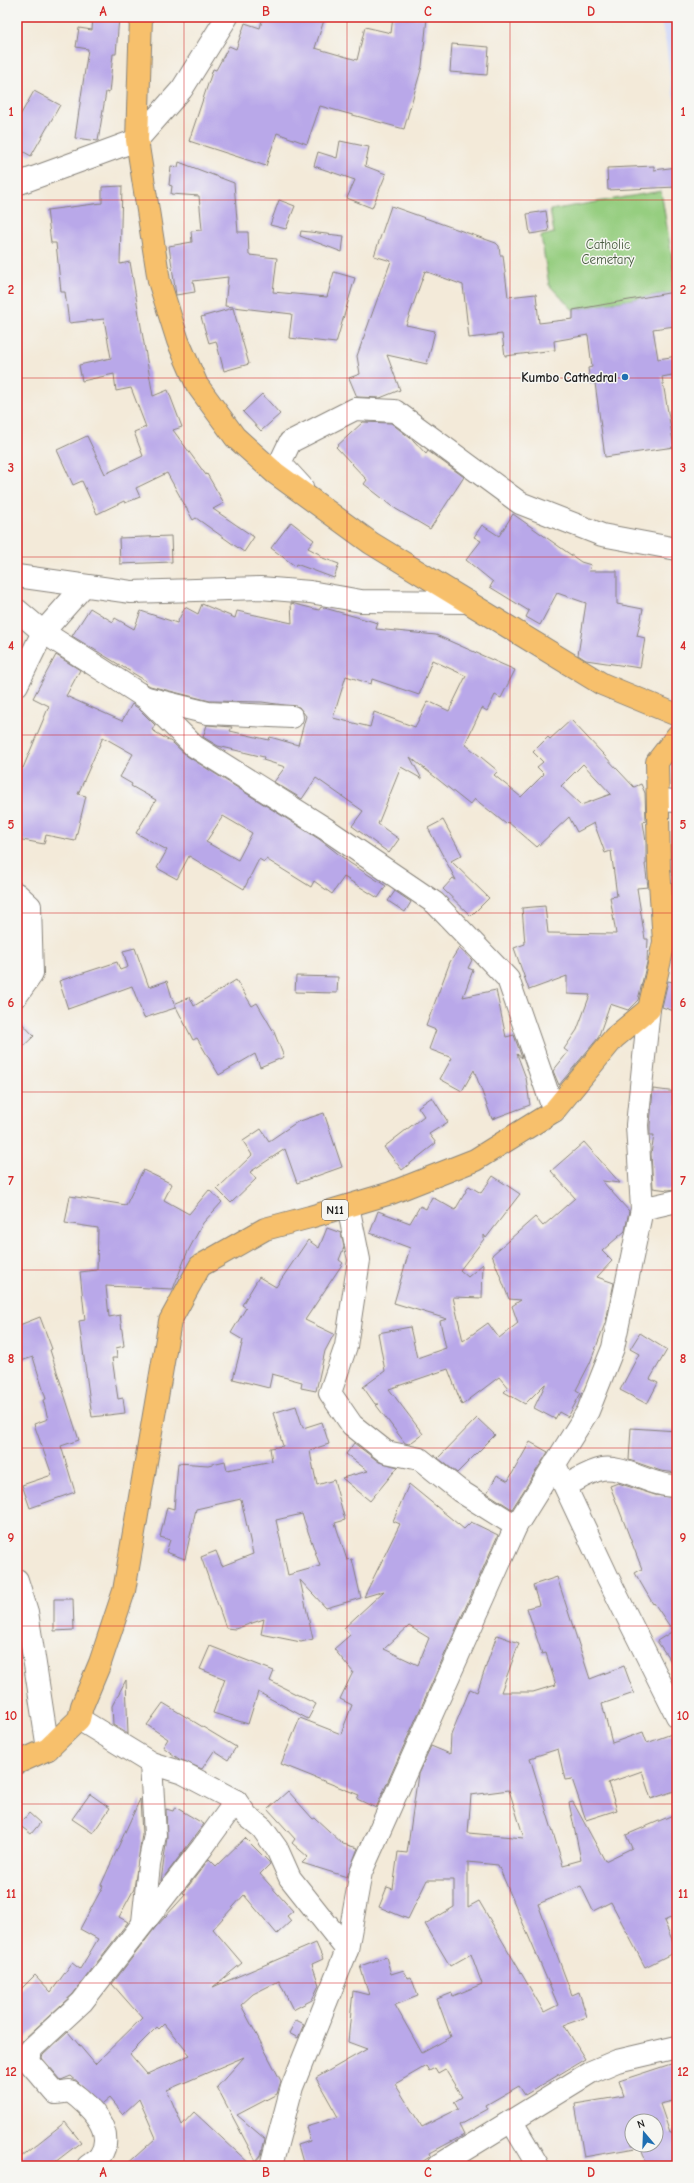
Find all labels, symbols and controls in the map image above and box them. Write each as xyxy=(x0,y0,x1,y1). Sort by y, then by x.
text: A xyxy=(99,4,107,19)
text: B xyxy=(262,4,270,19)
text: C xyxy=(424,4,432,19)
text: D xyxy=(587,4,595,19)
text: 1 xyxy=(8,104,14,119)
text: 1 xyxy=(680,104,686,119)
park label: Catholic Cemetary xyxy=(582,237,635,267)
text: 2 xyxy=(8,282,14,297)
text: 2 xyxy=(680,282,686,297)
place label: Kumbo Cathedral xyxy=(521,370,617,385)
marker: Kumbo Cathedral xyxy=(620,372,630,382)
text: 3 xyxy=(8,460,14,475)
text: 3 xyxy=(680,460,686,475)
text: 4 xyxy=(8,638,14,653)
text: 4 xyxy=(680,638,686,653)
text: 5 xyxy=(8,817,15,832)
text: 5 xyxy=(680,817,687,832)
text: 6 xyxy=(8,995,15,1010)
text: 6 xyxy=(680,995,687,1010)
text: 7 xyxy=(8,1173,14,1188)
text: 7 xyxy=(680,1173,686,1188)
road number: N11 xyxy=(322,1200,348,1220)
text: 8 xyxy=(8,1351,14,1366)
text: 8 xyxy=(680,1351,686,1366)
text: 9 xyxy=(8,1530,15,1545)
text: 9 xyxy=(680,1530,687,1545)
text: 10 xyxy=(5,1708,17,1723)
text: 10 xyxy=(677,1708,689,1723)
text: 11 xyxy=(6,1886,16,1901)
text: 11 xyxy=(678,1886,688,1901)
text: 12 xyxy=(5,2064,17,2079)
text: 12 xyxy=(677,2064,689,2079)
north arrow xyxy=(624,2113,664,2153)
text: N xyxy=(635,2117,646,2131)
text: A xyxy=(99,2165,107,2180)
text: B xyxy=(262,2165,270,2180)
text: C xyxy=(424,2165,432,2180)
text: D xyxy=(587,2165,595,2180)

